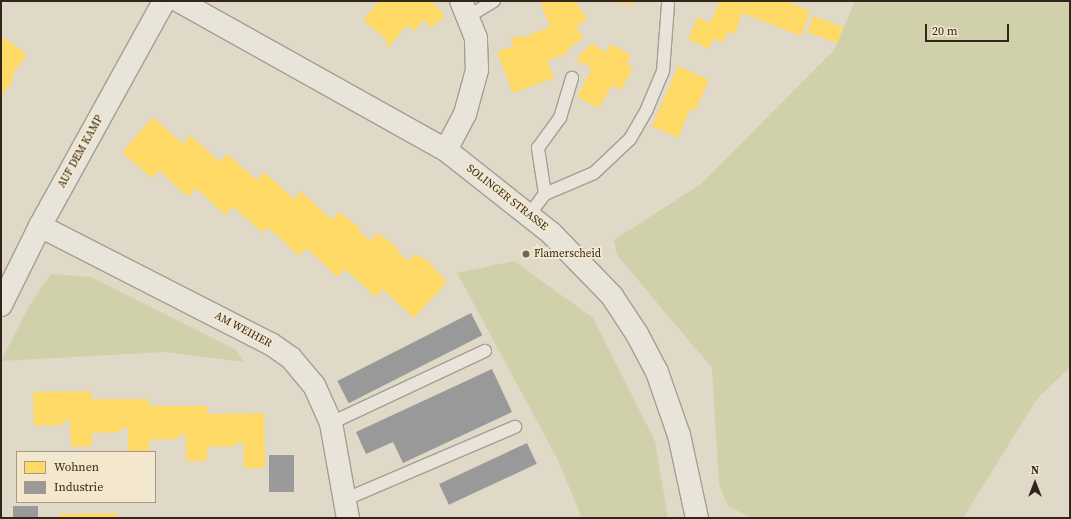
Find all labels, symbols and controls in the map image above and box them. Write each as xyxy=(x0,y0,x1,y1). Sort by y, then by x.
scale bar xyxy=(927,16,1011,42)
text: 20 m xyxy=(932,23,958,39)
street label: AUF DEM KAMP xyxy=(56,113,106,191)
street label: SOLINGER STRASSE xyxy=(464,162,550,234)
place label: Flamerscheid xyxy=(534,247,601,261)
marker: Flamerscheid xyxy=(521,249,531,259)
street label: AM WEIHER xyxy=(212,309,274,351)
legend xyxy=(16,451,156,503)
text: Wohnen xyxy=(54,459,99,475)
north arrow xyxy=(1015,463,1055,503)
text: N xyxy=(1031,463,1039,478)
text: Industrie xyxy=(54,479,103,495)

